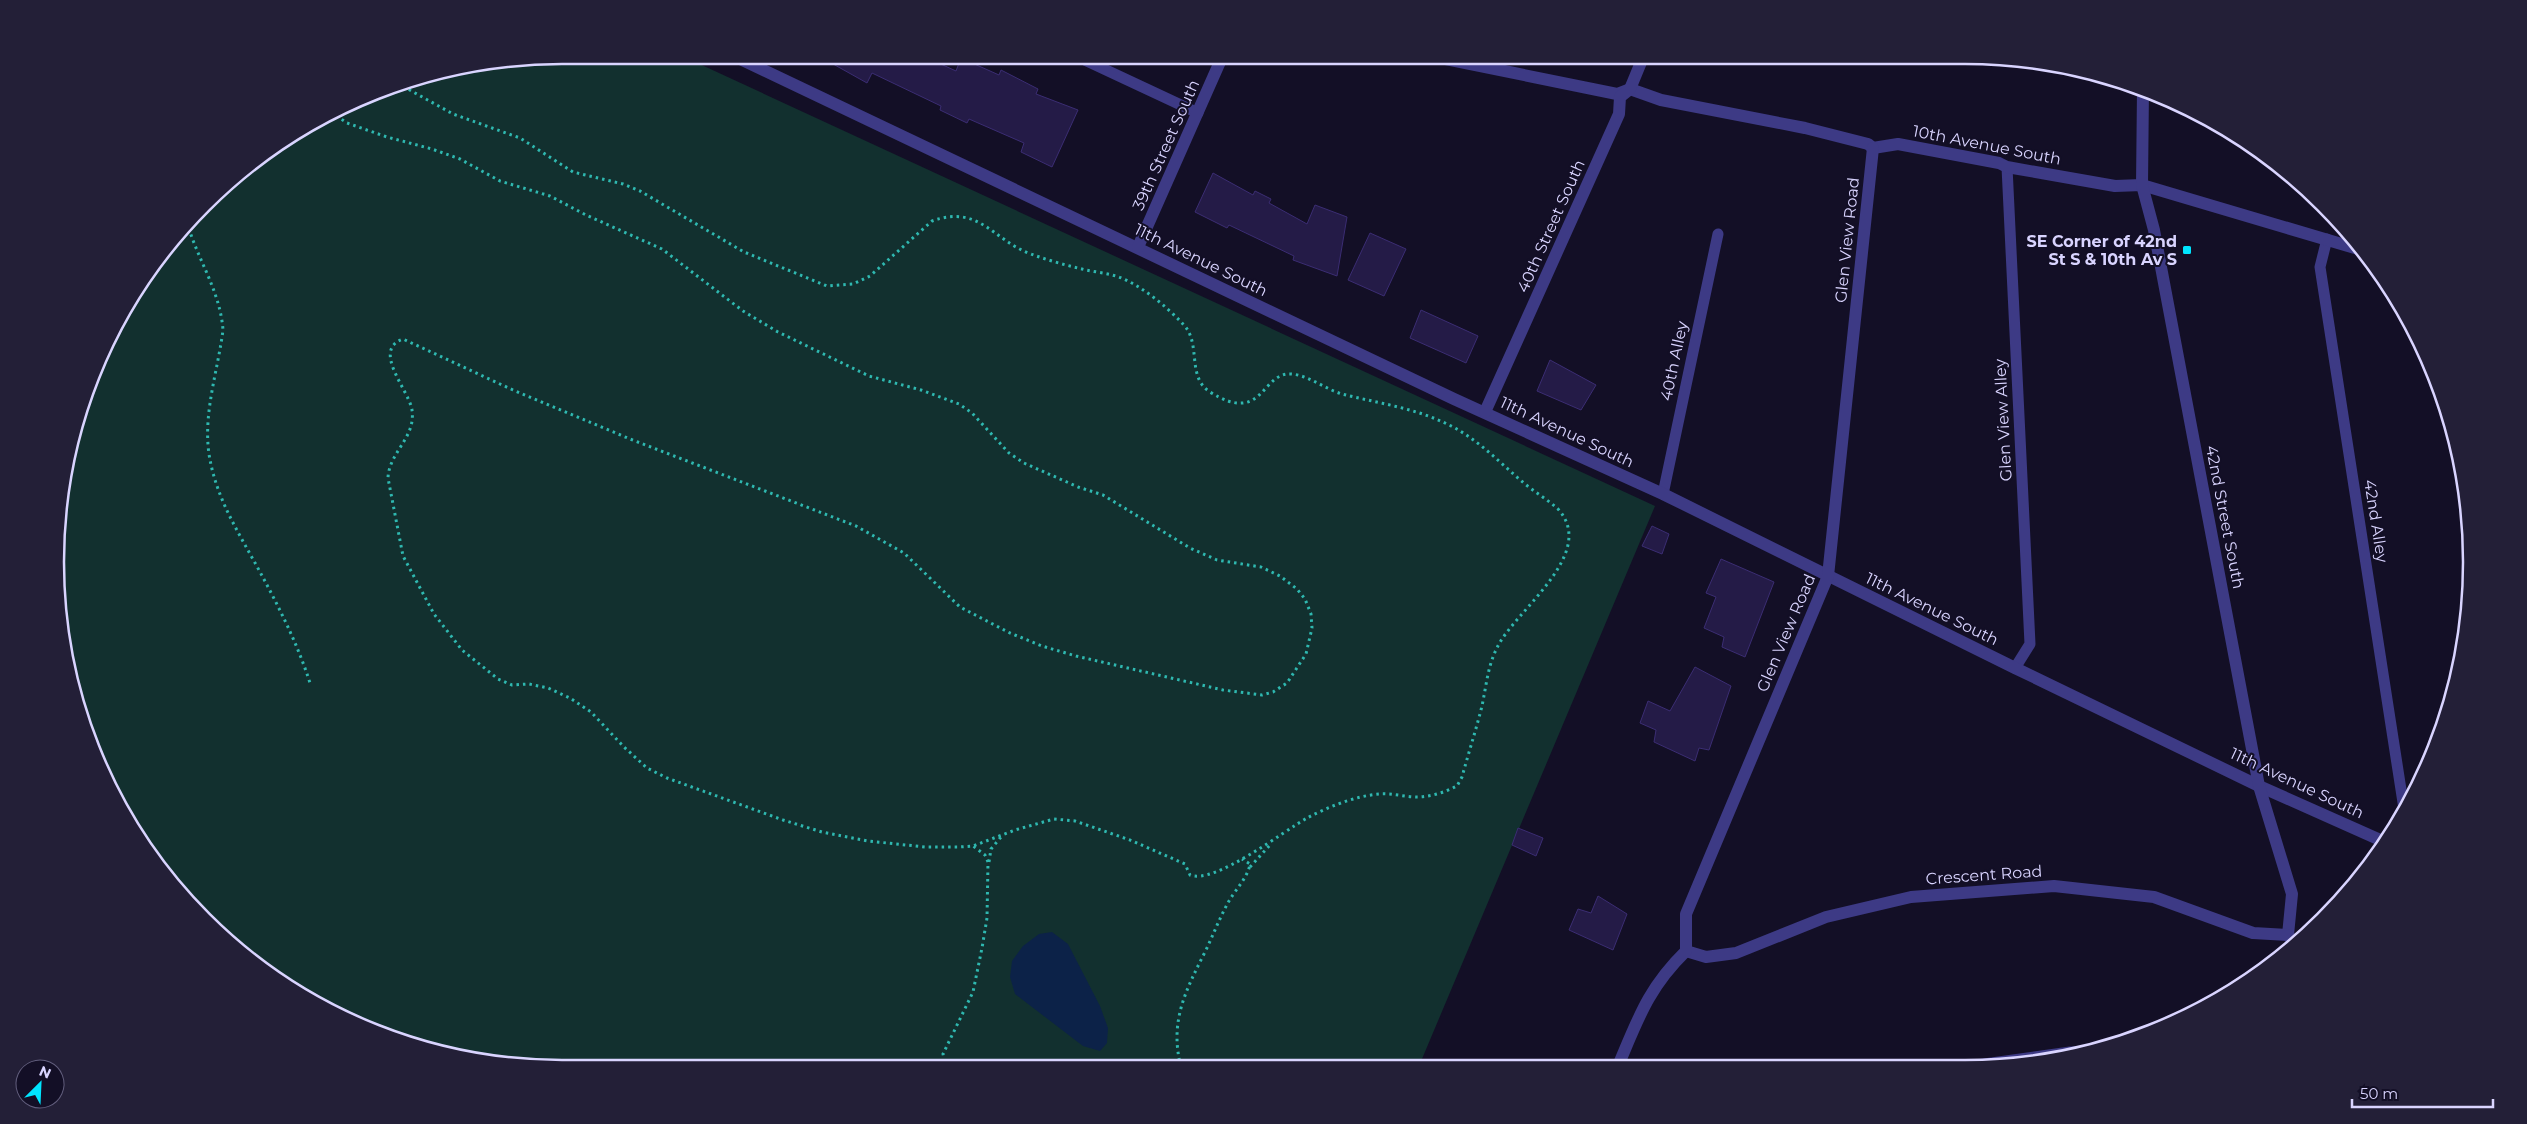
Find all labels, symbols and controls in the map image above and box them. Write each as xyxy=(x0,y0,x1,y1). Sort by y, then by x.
street label: 39th Street South xyxy=(1129,77,1203,213)
street label: 10th Avenue South xyxy=(1911,121,2063,169)
street label: 40th Street South xyxy=(1513,157,1589,295)
street label: Glen View Road xyxy=(1831,176,1863,304)
street label: 11th Avenue South xyxy=(1131,220,1271,300)
place label: SE Corner of 42nd St S & 10th Av S xyxy=(2026,232,2177,269)
marker: SE Corner of 42nd St S & 10th Av S xyxy=(2181,244,2193,256)
street label: 40th Alley xyxy=(1656,319,1692,403)
street label: Glen View Alley xyxy=(1990,358,2016,482)
street label: 11th Avenue South xyxy=(1497,393,1637,471)
street label: 42nd Street South xyxy=(2202,444,2248,590)
street label: 42nd Alley xyxy=(2360,478,2392,564)
street label: 11th Avenue South xyxy=(1862,569,2002,649)
street label: Glen View Road xyxy=(1753,571,1819,695)
street label: 11th Avenue South xyxy=(2227,744,2367,822)
street label: Crescent Road xyxy=(1925,861,2043,889)
north arrow xyxy=(15,1059,65,1109)
text: N xyxy=(36,1062,54,1083)
scale bar xyxy=(2352,1076,2493,1108)
text: 50 m xyxy=(2360,1084,2398,1103)

